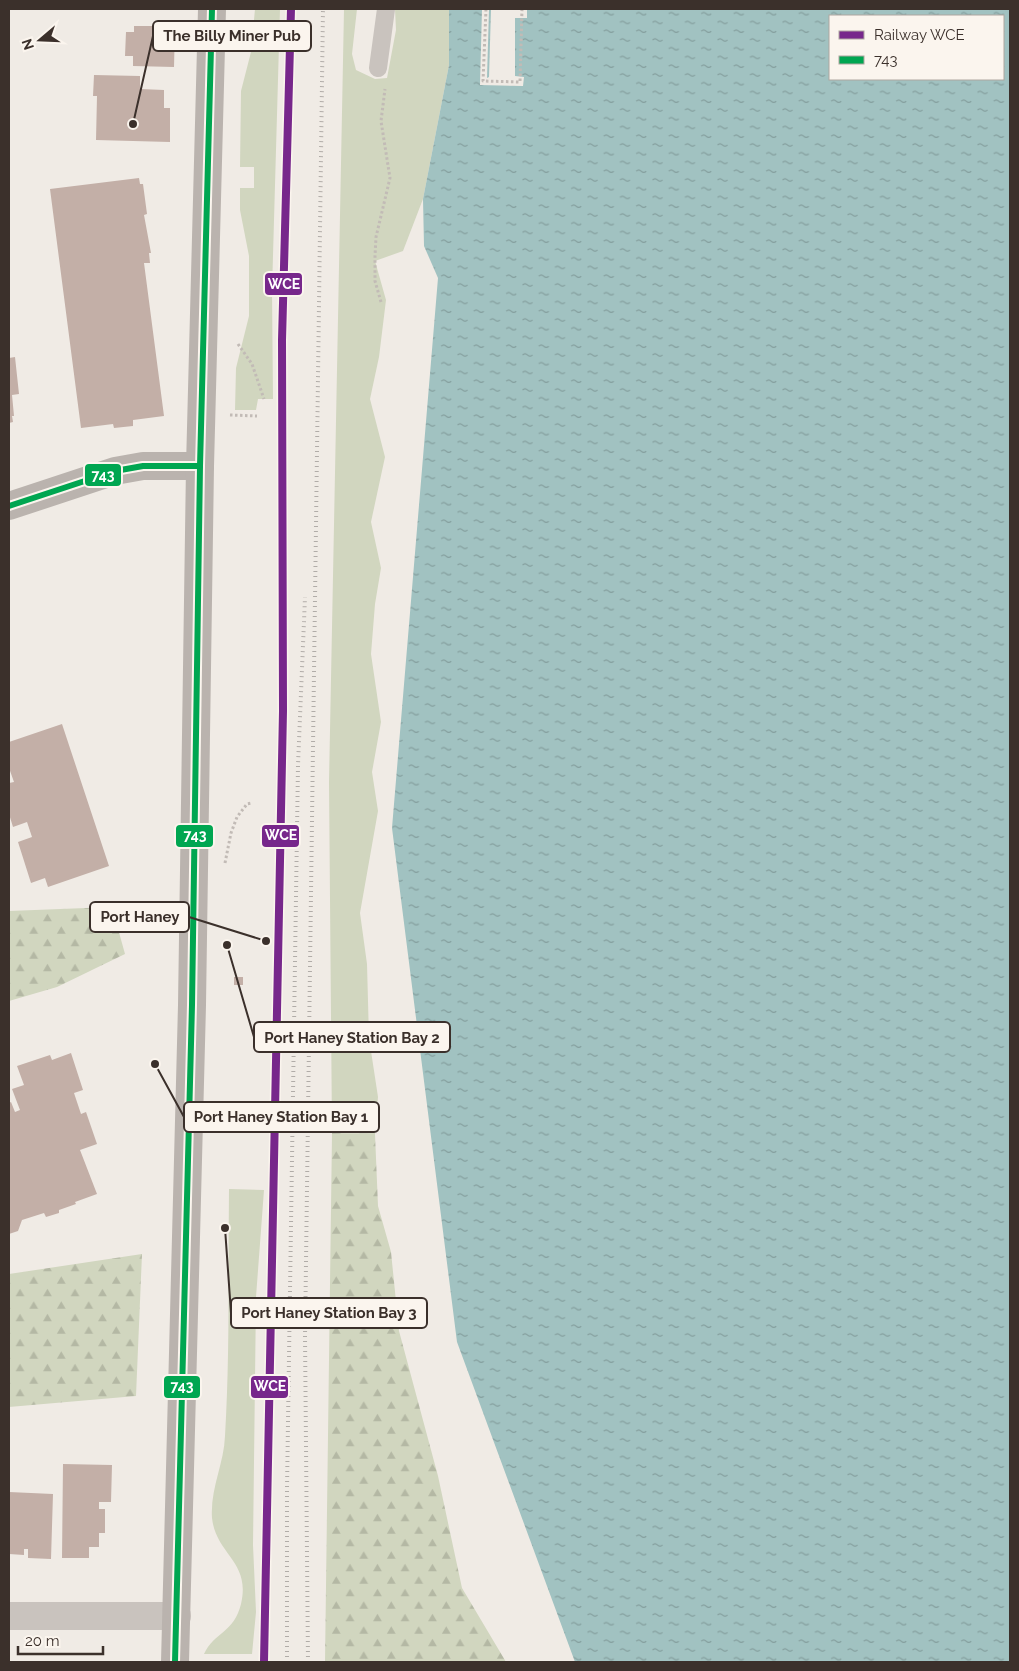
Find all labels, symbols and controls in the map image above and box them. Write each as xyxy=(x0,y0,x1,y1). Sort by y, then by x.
north arrow xyxy=(15,15,65,65)
legend xyxy=(829,15,1004,80)
callout: The Billy Miner Pub xyxy=(153,21,311,51)
text: Railway WCE xyxy=(874,26,965,44)
text: The Billy Miner Pub xyxy=(163,27,301,45)
text: N xyxy=(18,37,37,52)
text: 743 xyxy=(874,51,897,69)
line badge: WCE xyxy=(264,272,303,296)
text: WCE xyxy=(268,276,300,292)
line badge: 743 xyxy=(84,463,122,487)
text: 743 xyxy=(91,467,115,483)
line badge: 743 xyxy=(175,824,214,848)
line badge: WCE xyxy=(261,824,300,848)
text: 743 xyxy=(183,827,207,843)
text: WCE xyxy=(265,827,297,843)
callout: Port Haney xyxy=(90,902,189,932)
text: Port Haney xyxy=(100,908,180,926)
callout: Port Haney Station Bay 2 xyxy=(254,1022,450,1052)
text: Port Haney Station Bay 2 xyxy=(264,1029,440,1047)
callout: Port Haney Station Bay 1 xyxy=(184,1102,379,1132)
text: Port Haney Station Bay 1 xyxy=(194,1108,369,1126)
callout: Port Haney Station Bay 3 xyxy=(231,1298,427,1328)
text: Port Haney Station Bay 3 xyxy=(241,1304,417,1322)
line badge: 743 xyxy=(163,1375,201,1399)
line badge: WCE xyxy=(250,1375,289,1399)
text: 743 xyxy=(170,1378,194,1394)
text: WCE xyxy=(254,1378,286,1394)
scale bar xyxy=(18,1624,102,1656)
text: 20 m xyxy=(25,1632,60,1650)

